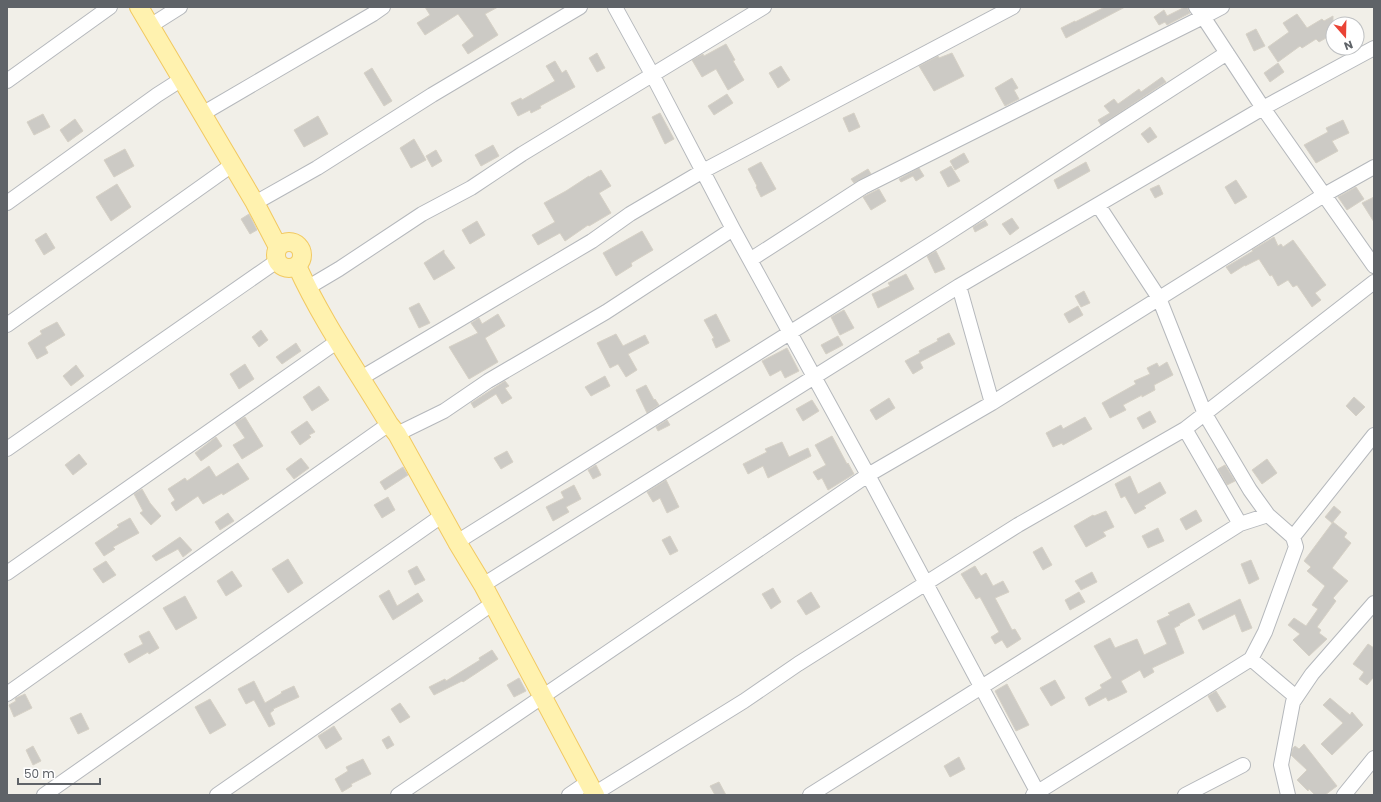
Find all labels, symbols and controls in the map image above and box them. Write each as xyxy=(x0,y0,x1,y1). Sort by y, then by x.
north arrow xyxy=(1325,16,1365,56)
text: N xyxy=(1342,36,1355,54)
scale bar xyxy=(18,760,100,786)
text: 50 m xyxy=(24,765,55,782)

